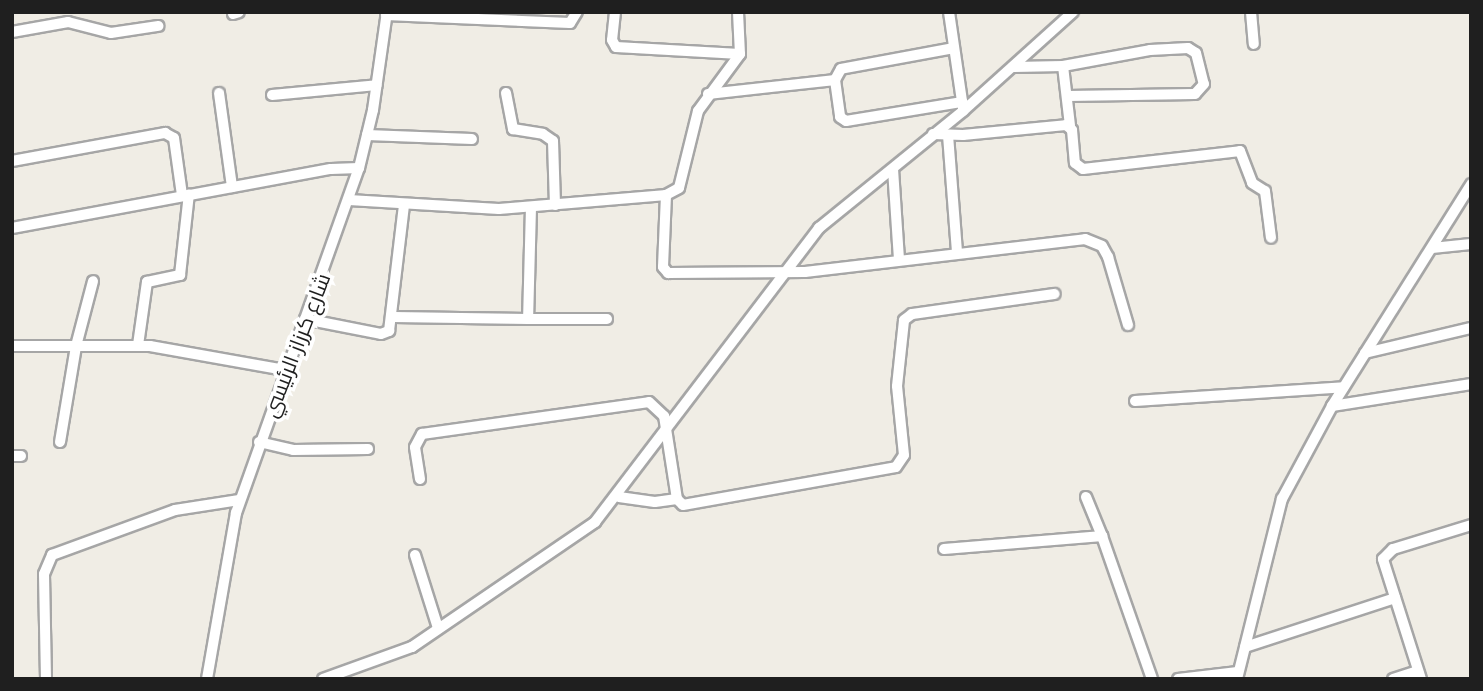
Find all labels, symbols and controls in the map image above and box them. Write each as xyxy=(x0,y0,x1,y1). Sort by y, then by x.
street label: شارع كرزاز الرئيسي xyxy=(257,269,335,421)

